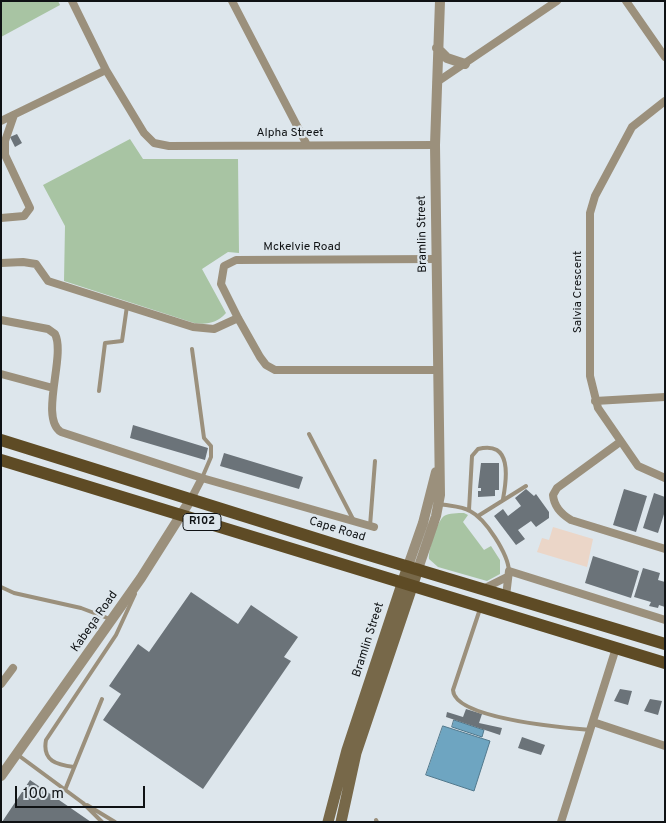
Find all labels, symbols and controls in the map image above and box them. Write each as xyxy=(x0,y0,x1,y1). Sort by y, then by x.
street label: Alpha Street xyxy=(256,127,324,141)
street label: Bramlin Street xyxy=(415,195,431,273)
street label: Mckelvie Road xyxy=(263,241,341,255)
street label: Salvia Crescent xyxy=(572,251,586,333)
road number: R102 xyxy=(183,514,221,530)
street label: Cape Road xyxy=(307,515,367,545)
street label: Kabega Road xyxy=(69,589,121,655)
street label: Bramlin Street xyxy=(350,601,388,679)
scale bar xyxy=(18,776,148,808)
text: 100 m xyxy=(23,785,64,804)

